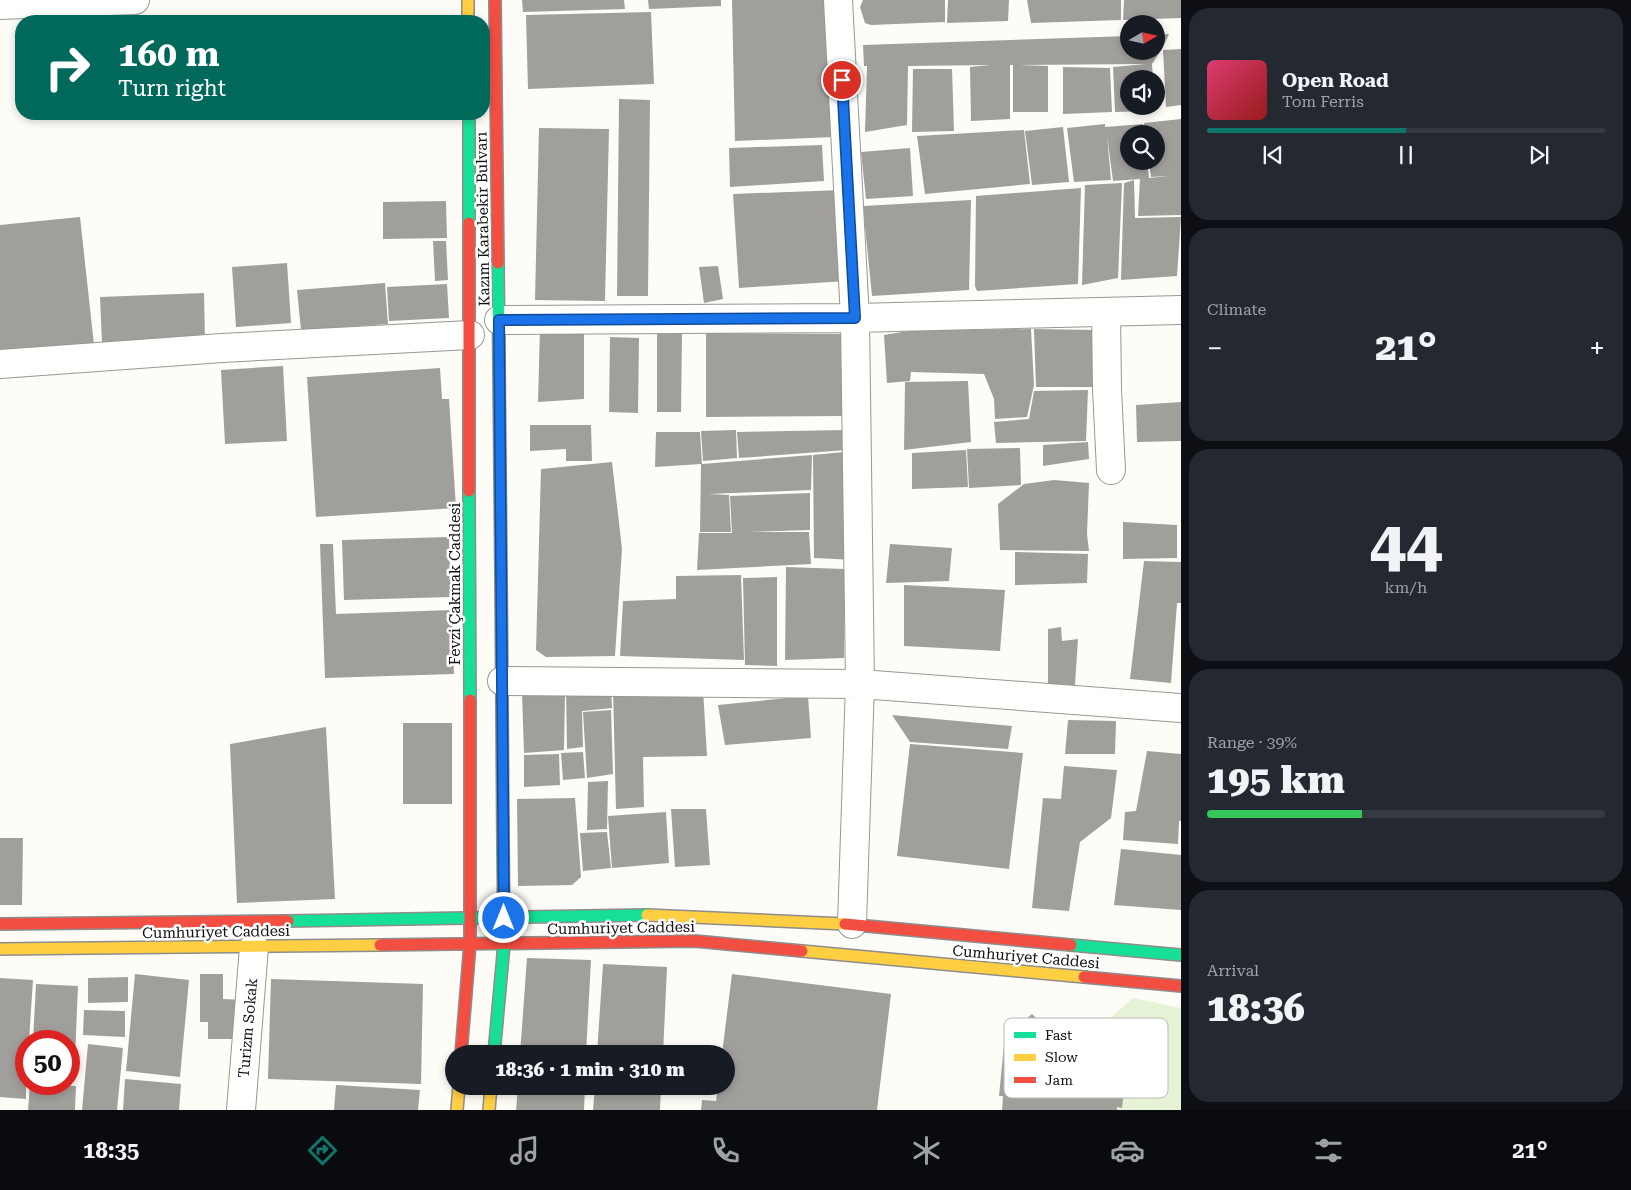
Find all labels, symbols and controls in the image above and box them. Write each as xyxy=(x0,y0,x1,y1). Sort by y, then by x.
north arrow xyxy=(1120,15,1165,60)
map controls xyxy=(1120,15,1165,170)
text: 160 m xyxy=(118,34,219,75)
icon: right xyxy=(35,35,100,100)
pin xyxy=(821,59,863,101)
icon: arrive xyxy=(828,66,856,94)
text: Open Road xyxy=(1282,69,1389,92)
button: sound xyxy=(1120,70,1165,115)
text: Turn right xyxy=(118,76,226,101)
text: Tom Ferris xyxy=(1282,92,1364,111)
button: search xyxy=(1120,125,1165,170)
street label: Kazım Karabekir Bulvarı xyxy=(472,131,494,306)
icon: previous xyxy=(1259,141,1287,169)
icon: pause xyxy=(1392,141,1420,169)
icon: next xyxy=(1525,141,1553,169)
text: Climate xyxy=(1207,300,1266,319)
text: 21° xyxy=(1375,325,1437,369)
text: − xyxy=(1207,332,1223,365)
text: + xyxy=(1589,332,1605,365)
street label: Fevzi Çakmak Caddesi xyxy=(446,503,464,665)
text: 44 xyxy=(1370,507,1442,583)
text: km/h xyxy=(1385,578,1427,597)
text: Range · 39% xyxy=(1207,733,1297,752)
text: 195 km xyxy=(1207,758,1345,802)
position arrow xyxy=(477,891,529,943)
street label: Cumhuriyet Caddesi xyxy=(547,918,695,938)
street label: Cumhuriyet Caddesi xyxy=(142,922,290,942)
street label: Cumhuriyet Caddesi xyxy=(952,942,1101,972)
text: Arrival xyxy=(1207,961,1259,980)
street label: Turizm Sokak xyxy=(235,977,261,1079)
text: 18:36 xyxy=(1207,986,1305,1030)
legend xyxy=(1004,1018,1168,1098)
text: Fast xyxy=(1045,1027,1072,1043)
speed limit sign: 50 xyxy=(15,1030,80,1095)
text: Slow xyxy=(1045,1049,1078,1065)
text: 18:36 · 1 min · 310 m xyxy=(495,1058,685,1081)
text: Jam xyxy=(1045,1072,1073,1088)
icon: directions xyxy=(305,1133,340,1168)
icon: music xyxy=(507,1133,542,1168)
icon: phone xyxy=(708,1133,743,1168)
icon: climate xyxy=(909,1133,944,1168)
icon: car xyxy=(1110,1133,1145,1168)
icon: filters xyxy=(1311,1133,1346,1168)
text: 18:35 xyxy=(83,1138,139,1163)
text: 21° xyxy=(1512,1138,1548,1163)

